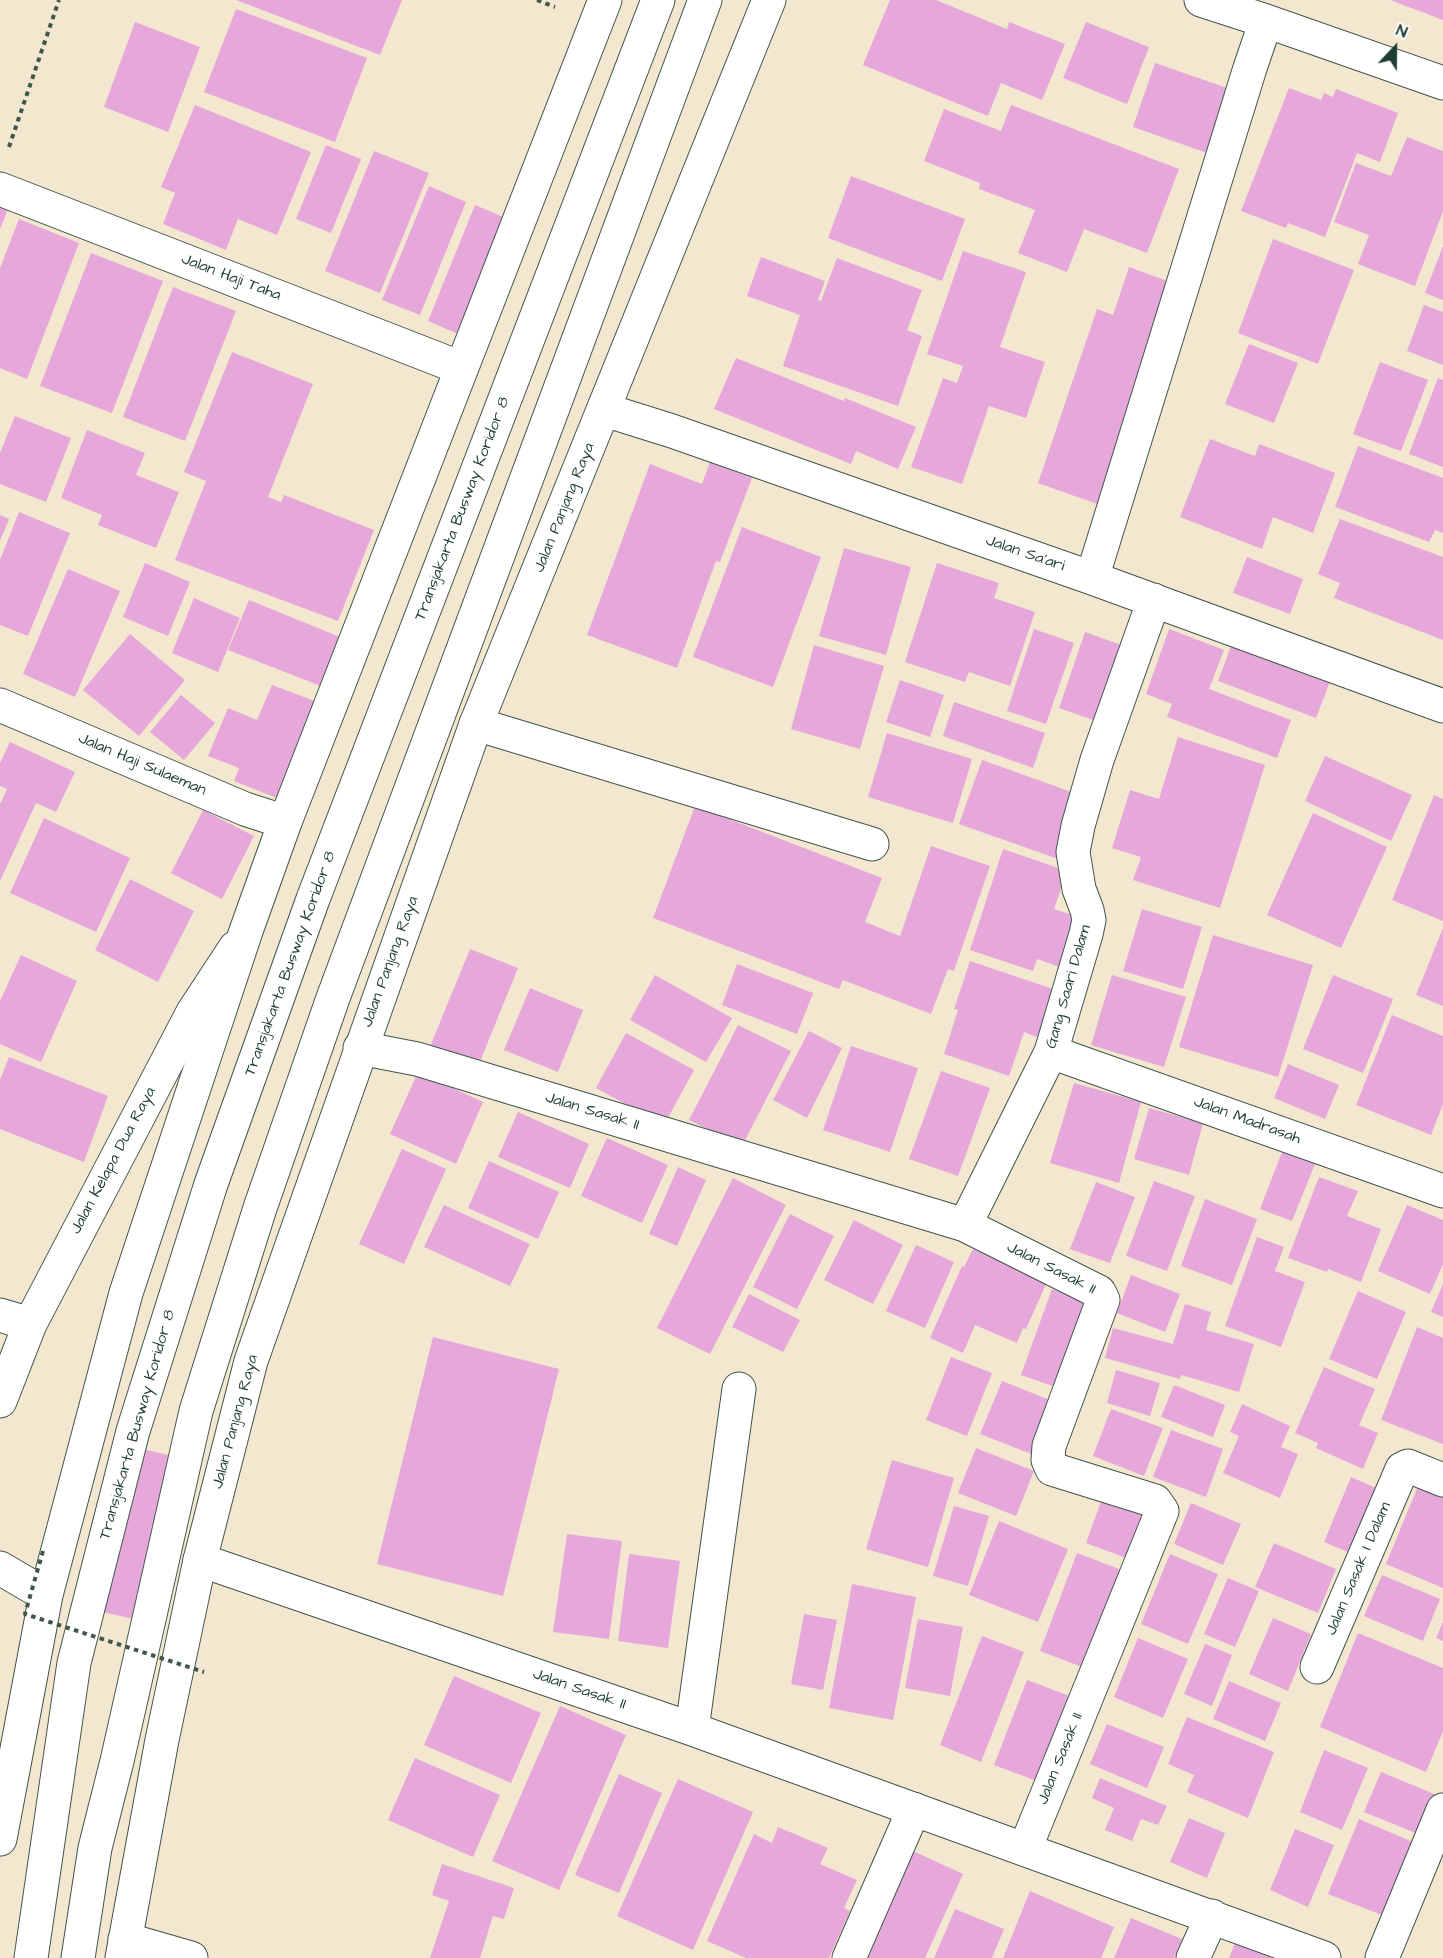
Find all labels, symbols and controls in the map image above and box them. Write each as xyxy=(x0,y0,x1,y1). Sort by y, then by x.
north arrow xyxy=(1365,18,1425,78)
text: N xyxy=(1393,19,1411,43)
street label: Jalan Haji Taha xyxy=(178,250,284,306)
street label: Transjakarta Busway Koridor 8 xyxy=(411,394,515,624)
street label: Jalan Panjang Raya xyxy=(530,440,600,576)
street label: Jalan Sa'ari xyxy=(983,532,1067,576)
street label: Jalan Haji Sulaeman xyxy=(75,729,209,801)
street label: Transjakarta Busway Koridor 8 xyxy=(241,849,341,1079)
street label: Jalan Panjang Raya xyxy=(358,894,424,1030)
street label: Gang Saari Dalam xyxy=(1042,923,1096,1051)
street label: Jalan Kelapa Dua Raya xyxy=(67,1084,161,1238)
street label: Jalan Sasak II xyxy=(543,1089,641,1135)
street label: Jalan Madrasah xyxy=(1191,1093,1303,1149)
street label: Jalan Sasak II xyxy=(1003,1238,1099,1300)
street label: Transjakarta Busway Koridor 8 xyxy=(96,1308,180,1542)
street label: Jalan Panjang Raya xyxy=(209,1353,263,1491)
street label: Jalan Sasak I Dalam xyxy=(1322,1499,1396,1639)
street label: Jalan Sasak II xyxy=(530,1665,628,1715)
street label: Jalan Sasak II xyxy=(1034,1710,1088,1808)

